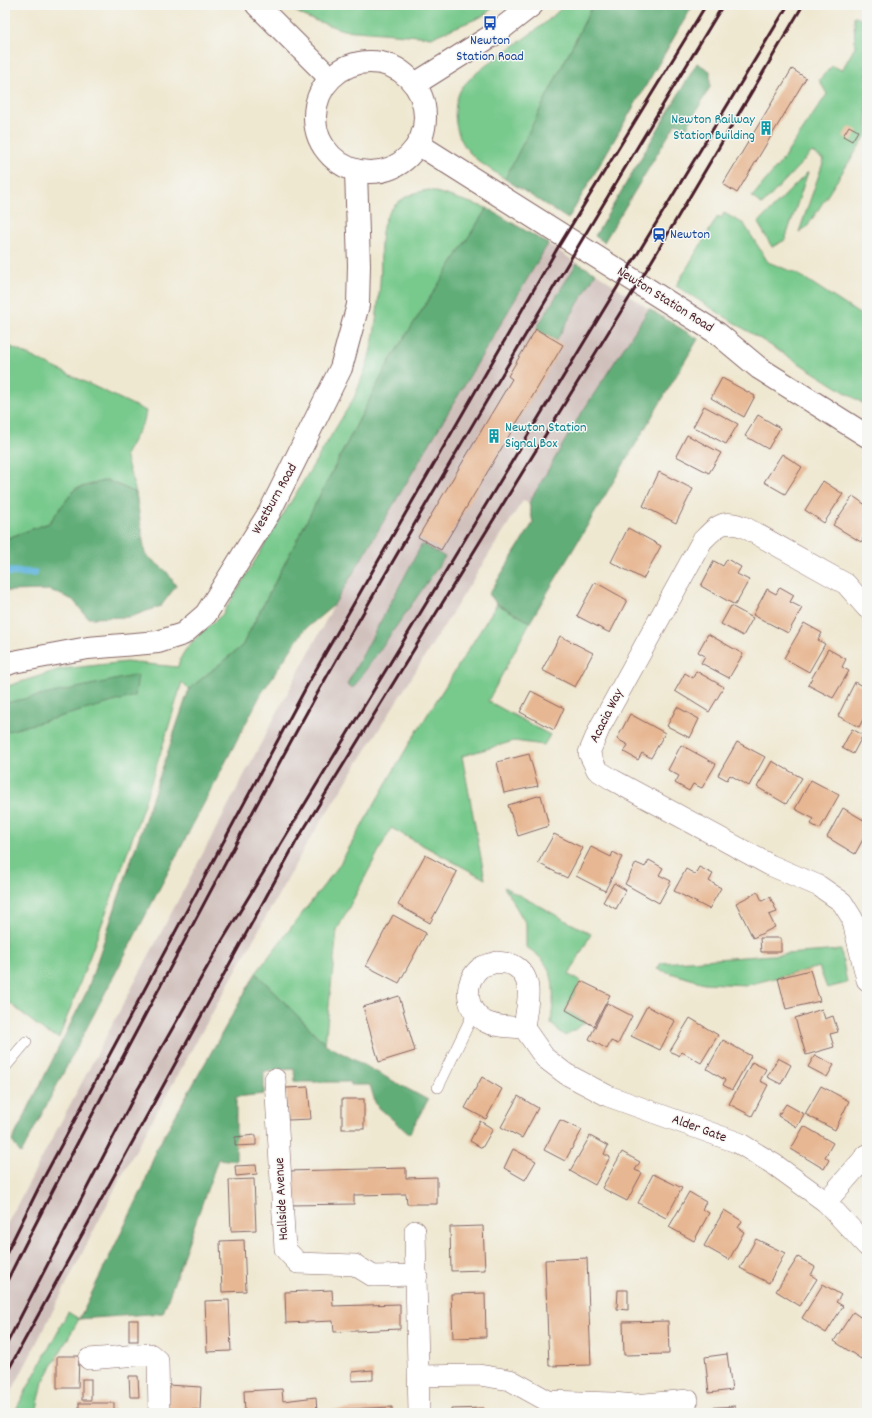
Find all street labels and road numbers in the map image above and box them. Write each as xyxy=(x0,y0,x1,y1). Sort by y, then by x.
street label: Newton Station Road xyxy=(613,262,717,338)
street label: Westburn Road xyxy=(247,460,303,538)
street label: Acacia Way xyxy=(585,685,629,746)
street label: Alder Gate xyxy=(669,1110,729,1148)
street label: Hallside Avenue xyxy=(270,1157,294,1241)

